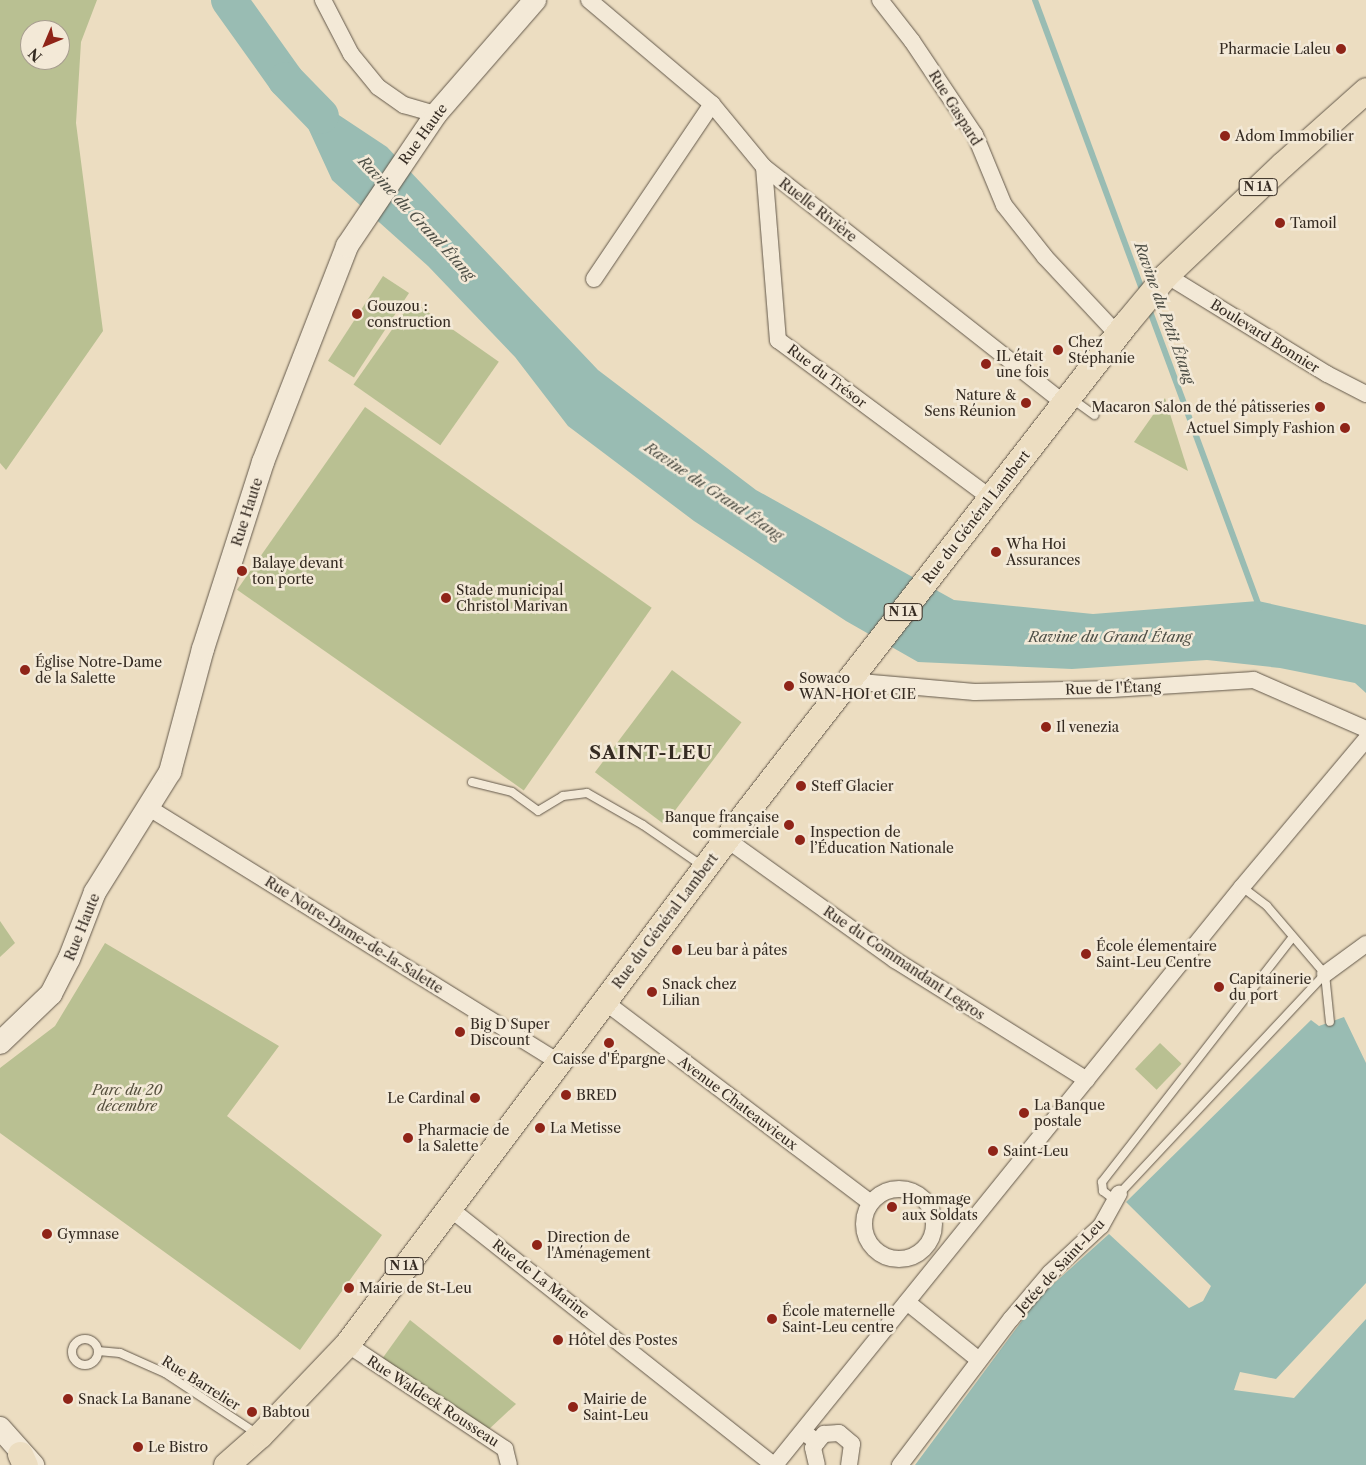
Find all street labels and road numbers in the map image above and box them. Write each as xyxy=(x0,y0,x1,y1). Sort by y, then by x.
street label: Rue Gaspard xyxy=(925,67,985,149)
street label: Rue Haute xyxy=(395,100,451,168)
street label: Ruelle Rivière xyxy=(776,174,860,246)
road number: N 1A xyxy=(1238,178,1278,196)
street label: Boulevard Bonnier xyxy=(1207,296,1323,376)
street label: Rue du Trésor xyxy=(784,341,870,411)
street label: Rue du Général Lambert xyxy=(919,447,1033,587)
street label: Rue Haute xyxy=(228,476,266,548)
road number: N 1A xyxy=(883,602,923,622)
street label: Rue de l'Étang xyxy=(1065,678,1161,698)
street label: Rue du Général Lambert xyxy=(609,850,721,992)
street label: Rue Notre-Dame-de-la-Salette xyxy=(262,873,446,997)
street label: Rue Haute xyxy=(61,891,103,963)
street label: Rue du Commandant Legros xyxy=(820,903,988,1023)
street label: Avenue Chateauvieux xyxy=(675,1052,801,1154)
street label: Jetée de Saint-Leu xyxy=(1012,1215,1108,1317)
street label: Rue de La Marine xyxy=(489,1236,593,1322)
road number: N 1A xyxy=(384,1256,424,1276)
street label: Rue Barrelier xyxy=(159,1352,243,1414)
street label: Rue Waldeck Rousseau xyxy=(363,1352,503,1450)

